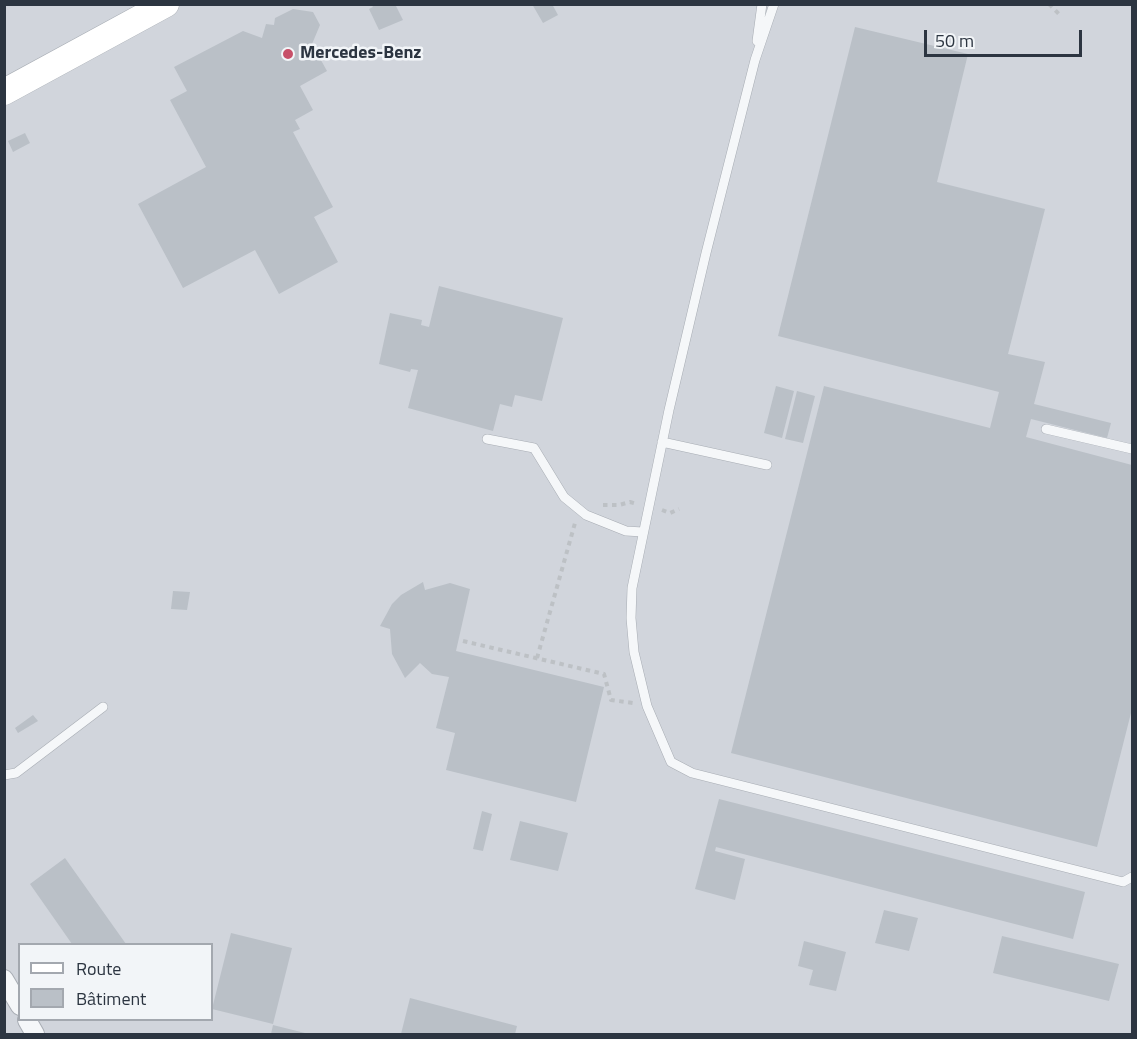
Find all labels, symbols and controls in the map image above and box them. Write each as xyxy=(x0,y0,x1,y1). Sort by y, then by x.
scale bar xyxy=(927,18,1084,56)
text: 50 m xyxy=(935,27,974,54)
place label: Mercedes-Benz xyxy=(300,43,422,65)
marker: Mercedes-Benz xyxy=(281,47,295,61)
legend xyxy=(18,943,213,1021)
text: Route xyxy=(76,955,121,982)
text: Bâtiment xyxy=(76,985,146,1012)

